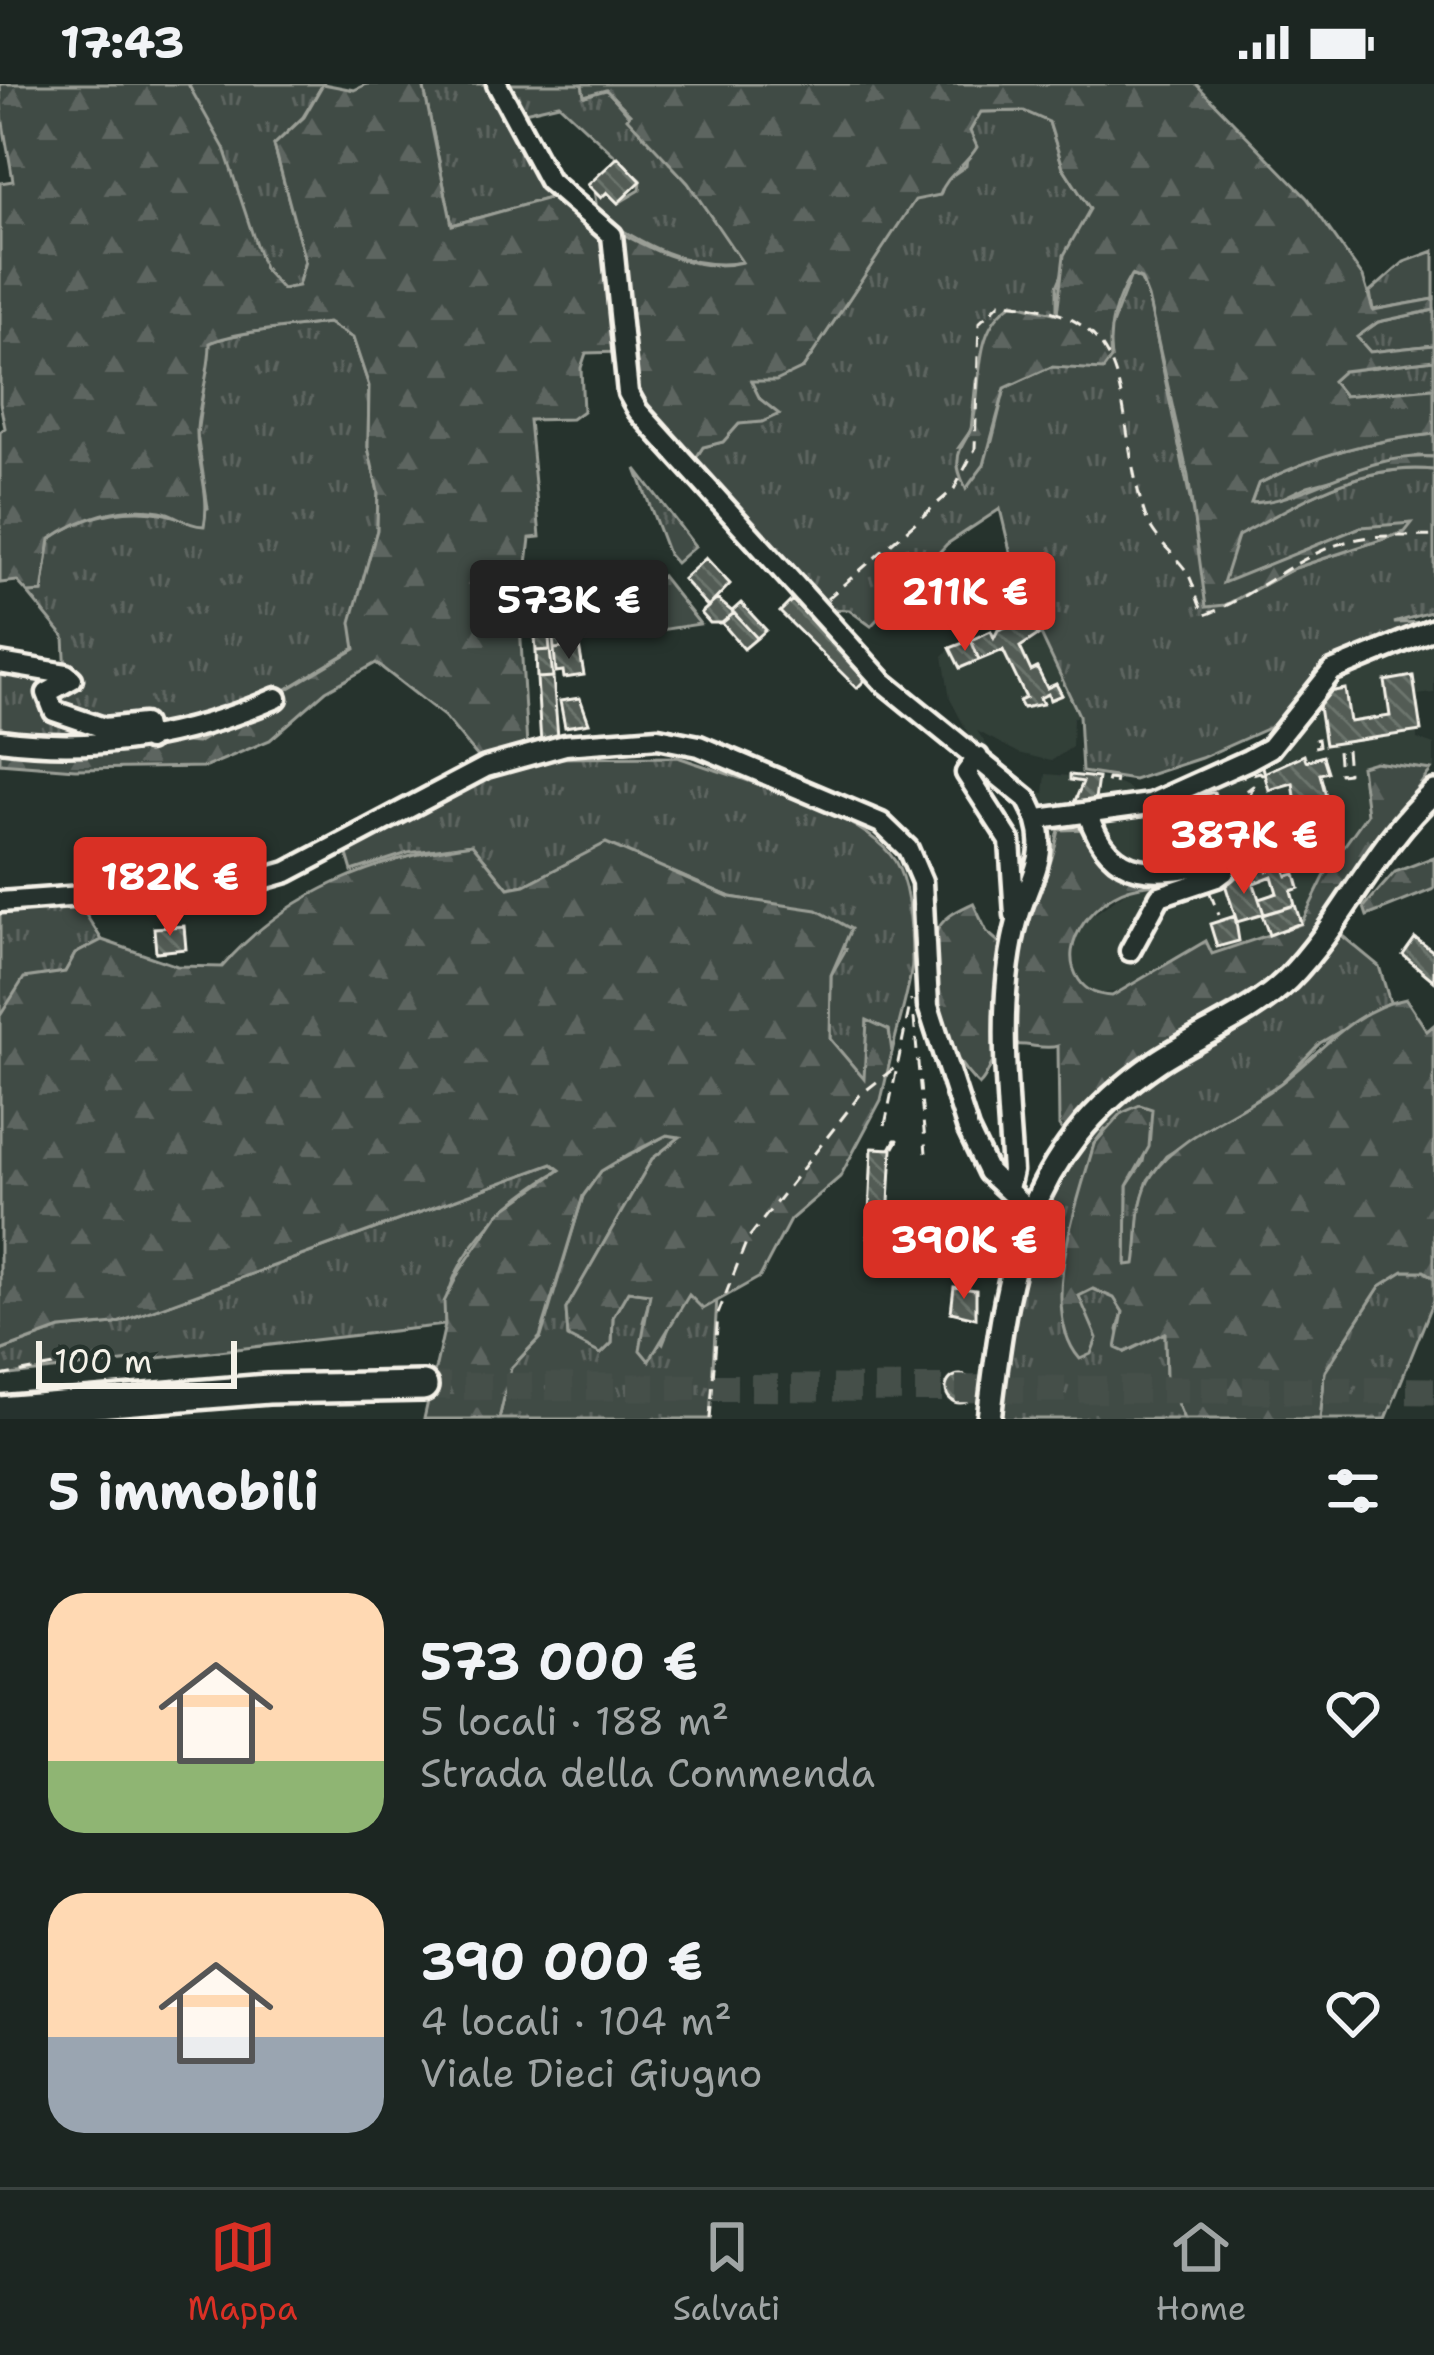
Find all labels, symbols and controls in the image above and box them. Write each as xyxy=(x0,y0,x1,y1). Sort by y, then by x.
text: 17:43 xyxy=(60,12,184,72)
pin: 211K € xyxy=(867,552,1063,654)
pin: 573K € xyxy=(471,560,667,662)
text: 211K € xyxy=(901,565,1029,617)
text: 573K € xyxy=(497,573,641,625)
pin: 387K € xyxy=(1146,795,1342,897)
text: 387K € xyxy=(1170,808,1318,860)
pin: 182K € xyxy=(72,837,268,939)
text: 182K € xyxy=(101,850,239,902)
pin: 390K € xyxy=(866,1200,1062,1302)
text: 390K € xyxy=(890,1213,1038,1265)
scale bar xyxy=(36,1335,237,1388)
text: 100 m xyxy=(54,1339,153,1384)
text: 5 immobili xyxy=(48,1457,319,1525)
icon: filters xyxy=(1320,1458,1386,1524)
text: 573 000 € xyxy=(420,1627,698,1695)
icon: home xyxy=(144,1641,288,1785)
icon: heart xyxy=(1320,1680,1386,1746)
text: 5 locali · 188 m² xyxy=(420,1695,729,1747)
text: Strada della Commenda xyxy=(420,1747,875,1799)
text: 390 000 € xyxy=(420,1927,703,1995)
icon: home xyxy=(144,1941,288,2085)
icon: heart xyxy=(1320,1980,1386,2046)
text: 4 locali · 104 m² xyxy=(420,1995,732,2047)
text: Viale Dieci Giugno xyxy=(420,2047,762,2099)
tab: Mappa xyxy=(188,2214,297,2331)
tab: Salvati xyxy=(673,2214,780,2331)
tab: Home xyxy=(1156,2214,1246,2331)

